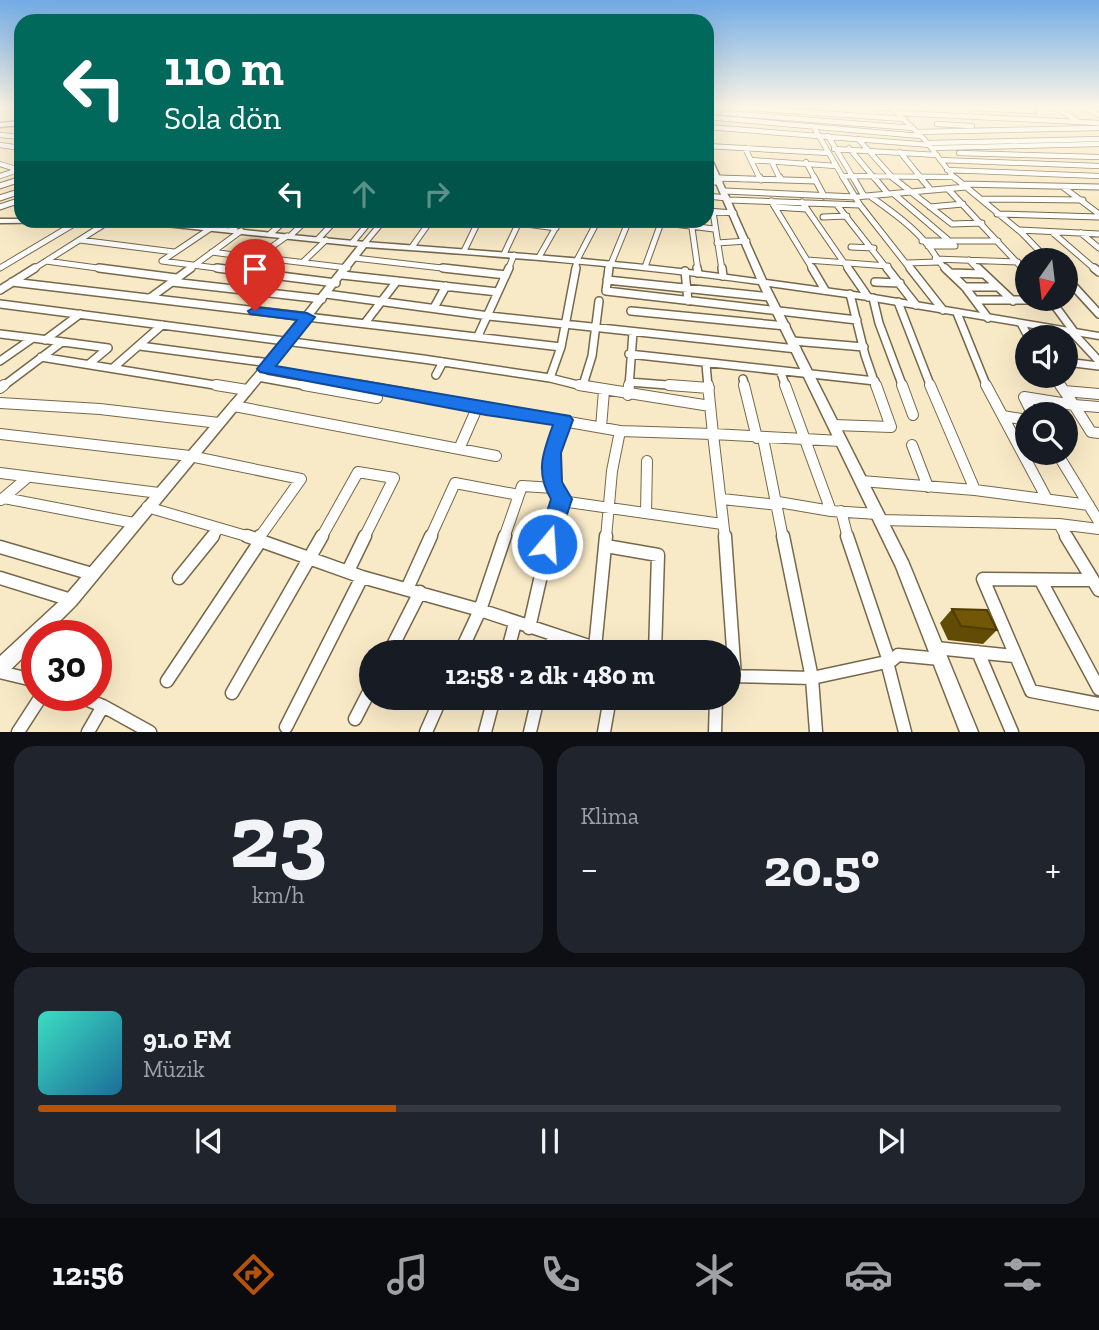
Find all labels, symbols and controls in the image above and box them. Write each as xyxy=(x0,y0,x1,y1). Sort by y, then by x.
text: 110 m xyxy=(164,39,284,98)
icon: left xyxy=(49,42,140,133)
text: Sola dön xyxy=(164,99,281,137)
icon: left xyxy=(272,175,310,213)
icon: ahead xyxy=(345,175,383,213)
icon: right xyxy=(418,175,456,213)
pin xyxy=(225,239,285,311)
north arrow xyxy=(1015,248,1078,312)
map controls xyxy=(1015,248,1078,465)
icon: arrive xyxy=(236,250,274,288)
button: sound xyxy=(1015,325,1078,388)
button: search xyxy=(1015,402,1078,465)
position arrow xyxy=(510,507,584,581)
speed limit sign: 30 xyxy=(21,620,112,711)
text: 12:58 · 2 dk · 480 m xyxy=(445,659,655,691)
text: 23 xyxy=(230,781,327,890)
text: Klima xyxy=(581,802,639,830)
text: 20.5° xyxy=(764,837,880,899)
text: − xyxy=(581,846,598,892)
text: + xyxy=(1045,846,1061,892)
text: km/h xyxy=(252,881,305,909)
text: 91.0 FM xyxy=(143,1023,231,1055)
text: Müzik xyxy=(143,1055,205,1083)
icon: previous xyxy=(190,1122,228,1160)
icon: pause xyxy=(531,1122,569,1160)
icon: next xyxy=(872,1122,910,1160)
icon: directions xyxy=(229,1250,278,1299)
icon: music xyxy=(383,1250,432,1299)
icon: phone xyxy=(536,1250,585,1299)
icon: climate xyxy=(690,1250,739,1299)
icon: car xyxy=(844,1250,893,1299)
icon: filters xyxy=(998,1250,1047,1299)
text: 12:56 xyxy=(52,1255,124,1293)

